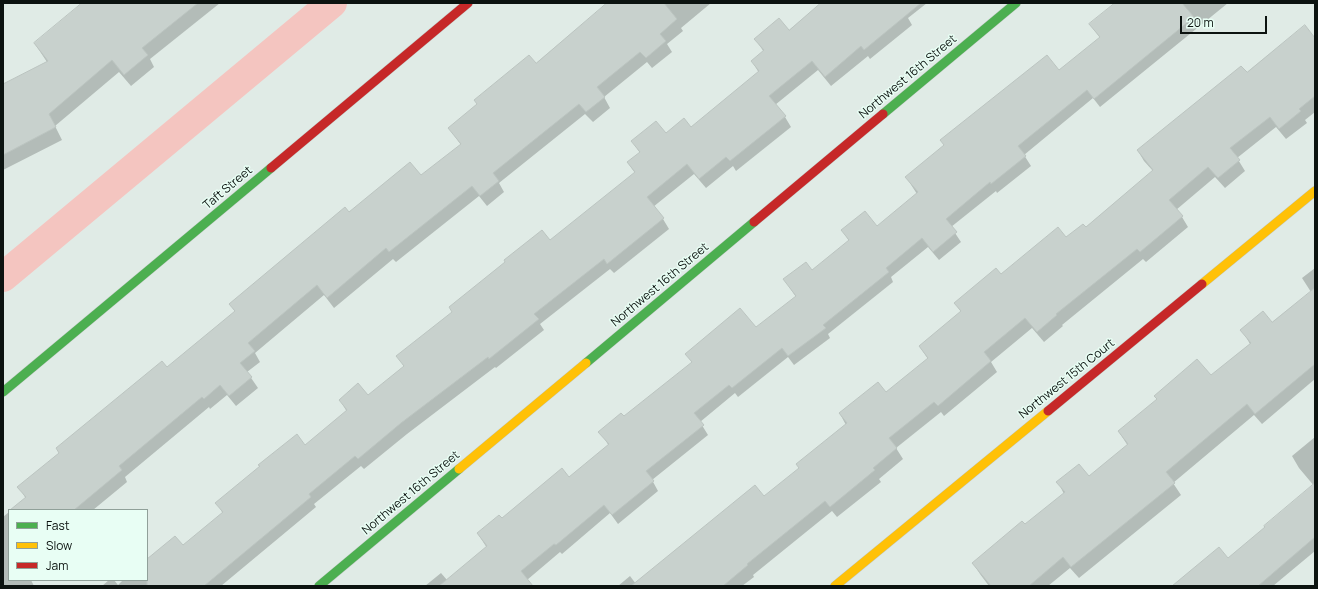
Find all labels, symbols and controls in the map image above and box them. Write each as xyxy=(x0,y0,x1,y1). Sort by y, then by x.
scale bar xyxy=(1182,8,1269,34)
text: 20 m xyxy=(1187,14,1214,31)
street label: Northwest 16th Street xyxy=(856,32,960,122)
street label: Taft Street xyxy=(201,163,255,213)
street label: Northwest 16th Street xyxy=(608,240,712,330)
street label: Northwest 15th Court xyxy=(1016,336,1118,422)
street label: Northwest 16th Street xyxy=(359,448,463,538)
legend xyxy=(8,509,148,581)
text: Fast xyxy=(46,517,70,534)
text: Slow xyxy=(46,537,72,554)
text: Jam xyxy=(46,557,68,574)

